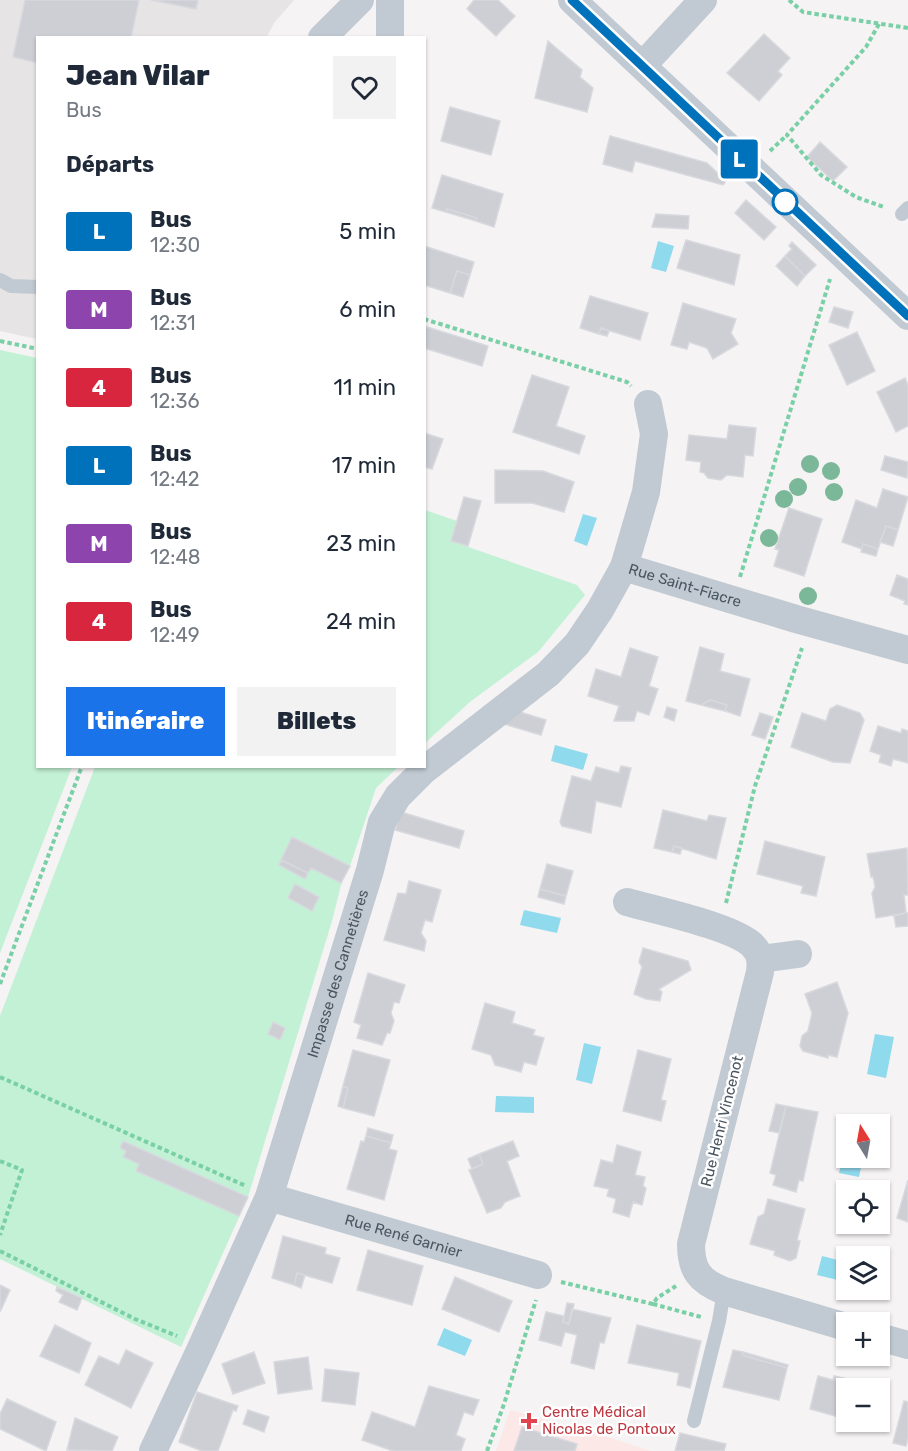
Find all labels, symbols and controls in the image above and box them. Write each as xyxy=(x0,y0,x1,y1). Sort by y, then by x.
button: heart xyxy=(333,56,396,119)
text: Jean Vilar xyxy=(66,59,210,92)
text: Bus xyxy=(66,98,102,122)
line badge: L xyxy=(720,140,758,178)
text: L xyxy=(733,147,745,172)
text: Départs xyxy=(66,151,154,178)
unlabelled marker xyxy=(772,189,798,215)
text: Bus xyxy=(150,206,192,233)
text: 5 min xyxy=(339,218,396,245)
text: L xyxy=(93,219,105,244)
text: 12:30 xyxy=(150,233,200,257)
text: Bus xyxy=(150,284,192,311)
text: 6 min xyxy=(339,296,396,323)
text: M xyxy=(90,297,108,322)
text: 12:31 xyxy=(150,311,196,335)
text: Bus xyxy=(150,362,192,389)
text: 11 min xyxy=(334,374,396,401)
text: 4 xyxy=(92,375,106,400)
text: 12:36 xyxy=(150,389,200,413)
text: Bus xyxy=(150,440,192,467)
text: 17 min xyxy=(332,452,396,479)
text: L xyxy=(93,453,105,478)
text: 12:42 xyxy=(150,467,200,491)
text: Bus xyxy=(150,518,192,545)
text: 23 min xyxy=(326,530,396,557)
text: M xyxy=(90,531,108,556)
text: 12:48 xyxy=(150,545,201,569)
street label: Rue Saint-Fiacre xyxy=(626,560,744,611)
text: Bus xyxy=(150,596,192,623)
text: 24 min xyxy=(326,608,396,635)
text: 4 xyxy=(92,609,106,634)
text: 12:49 xyxy=(150,623,200,647)
button: Itinéraire xyxy=(66,687,225,756)
button: Billets xyxy=(237,687,396,756)
street label: Impasse des Cannetières xyxy=(304,887,373,1060)
street label: Rue Henri Vincenot xyxy=(697,1053,747,1188)
north arrow xyxy=(836,1114,890,1168)
map controls xyxy=(836,1114,890,1432)
button: locate xyxy=(836,1180,890,1234)
street label: Rue René Garnier xyxy=(343,1210,465,1262)
button: layers xyxy=(836,1246,890,1300)
button: + xyxy=(836,1312,890,1366)
button: − xyxy=(836,1378,890,1432)
place label: Centre Médical Nicolas de Pontoux xyxy=(542,1403,676,1438)
marker: Centre Médical Nicolas de Pontoux xyxy=(520,1412,538,1430)

